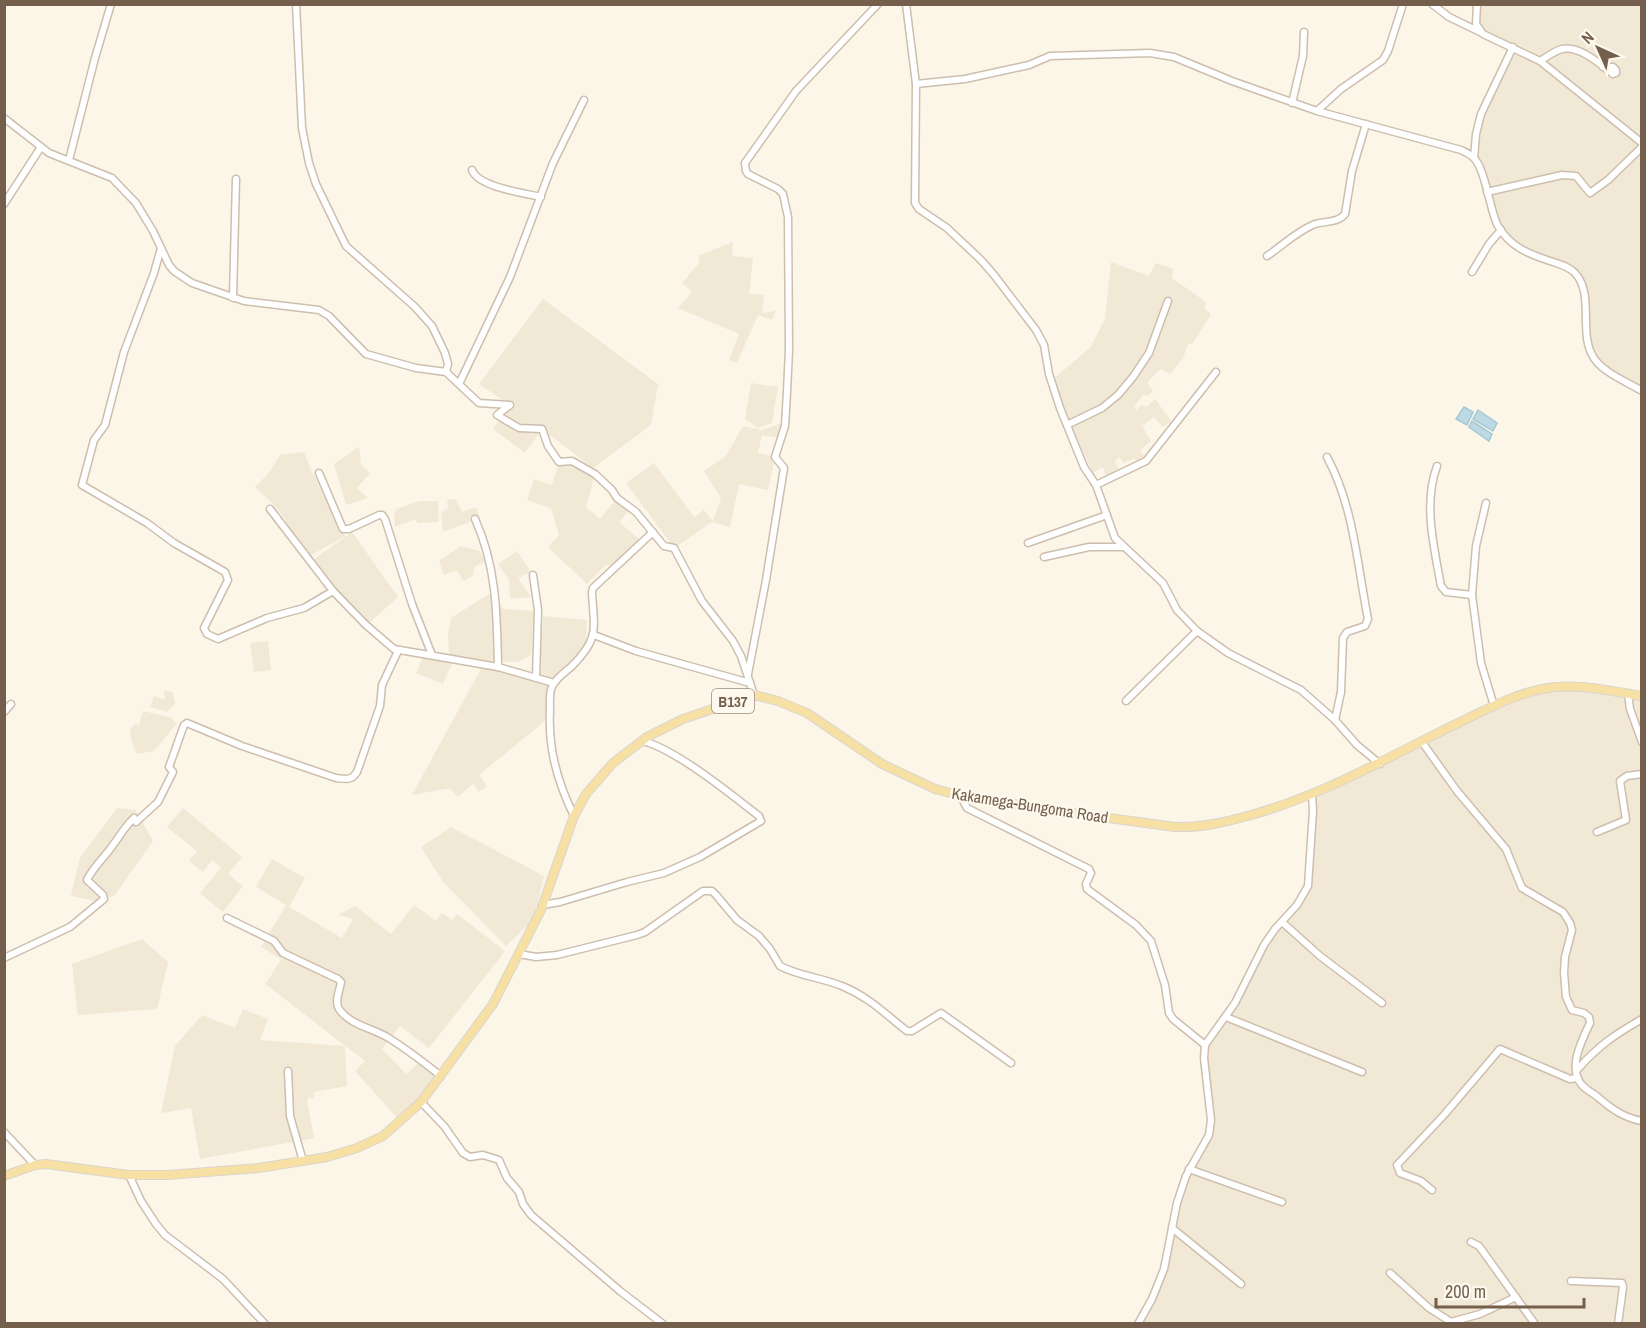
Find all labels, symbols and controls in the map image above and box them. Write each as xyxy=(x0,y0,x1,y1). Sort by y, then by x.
north arrow xyxy=(1568,18,1628,78)
text: N xyxy=(1576,26,1599,49)
road number: B137 xyxy=(712,689,754,713)
street label: Kakamega-Bungoma Road xyxy=(950,782,1110,828)
scale bar xyxy=(1436,1271,1584,1309)
text: 200 m xyxy=(1445,1279,1486,1304)

